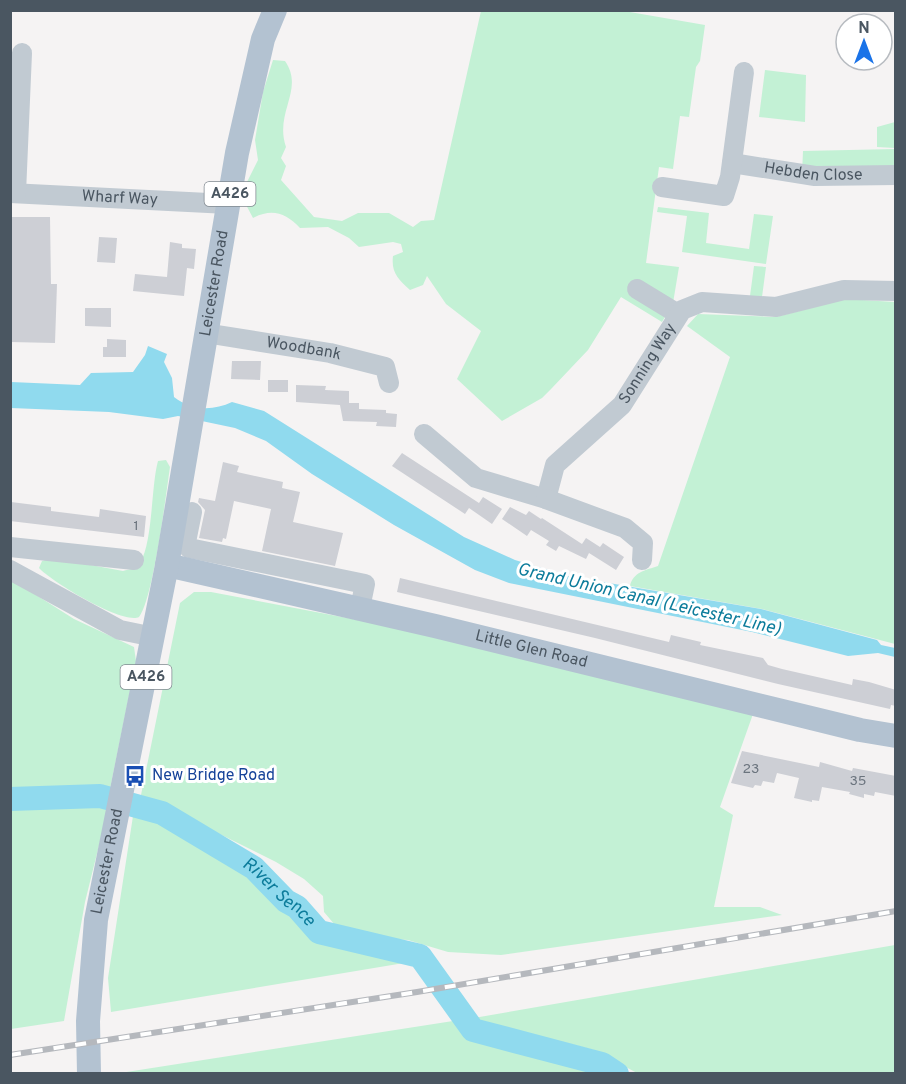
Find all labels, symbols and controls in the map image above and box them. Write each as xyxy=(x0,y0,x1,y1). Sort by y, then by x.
north arrow xyxy=(834,12,894,72)
text: N xyxy=(858,19,870,39)
street label: Hebden Close xyxy=(763,158,863,187)
road number: A426 xyxy=(204,182,256,206)
street label: Wharf Way xyxy=(81,187,158,210)
street label: Leicester Road xyxy=(196,229,234,338)
street label: Sonning Way xyxy=(615,320,681,408)
street label: Woodbank xyxy=(265,333,343,365)
house number: 1 xyxy=(133,518,139,535)
water label: Grand Union Canal (Leicester Line) xyxy=(515,558,783,642)
street label: Little Glen Road xyxy=(473,626,590,673)
road number: A426 xyxy=(120,665,172,689)
house number: 23 xyxy=(743,761,760,778)
bus stop icon: New Bridge Road xyxy=(123,764,147,788)
place label: New Bridge Road xyxy=(152,766,275,786)
house number: 35 xyxy=(849,773,867,790)
street label: Leicester Road xyxy=(87,807,128,916)
water label: River Sence xyxy=(238,852,321,932)

